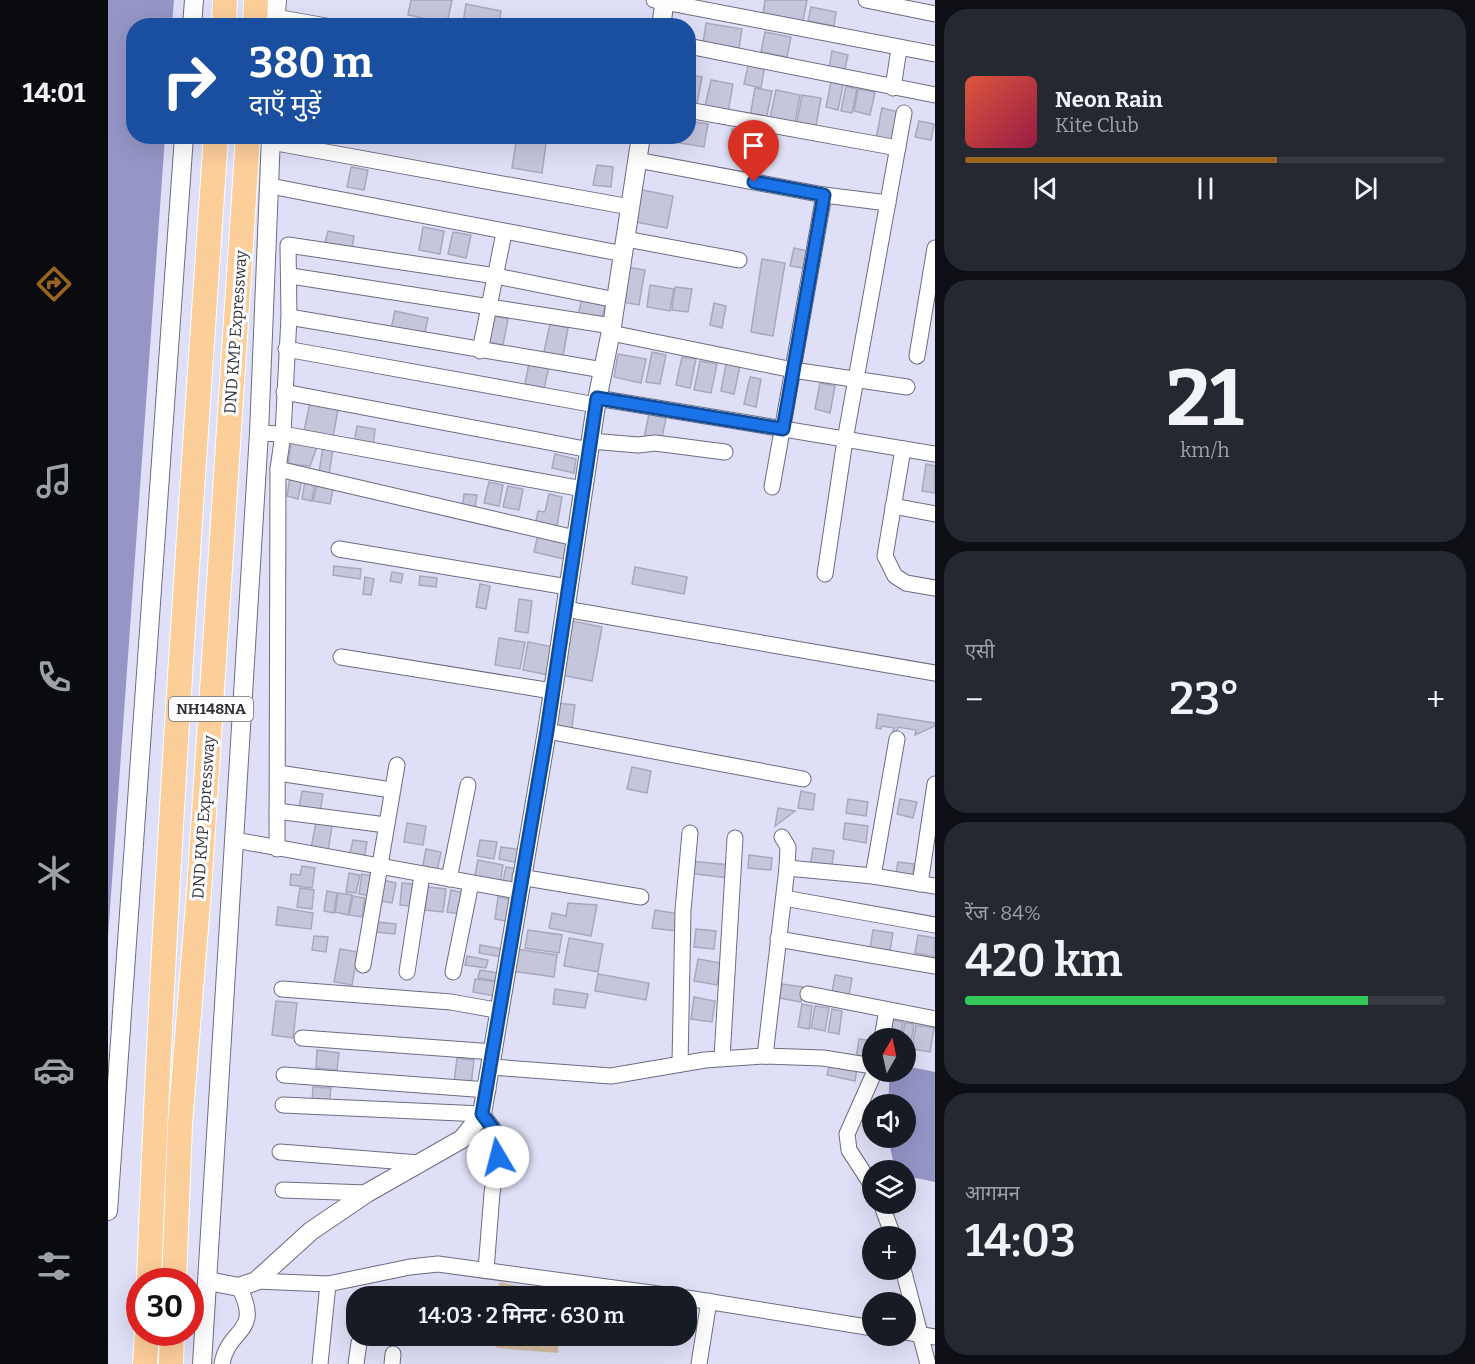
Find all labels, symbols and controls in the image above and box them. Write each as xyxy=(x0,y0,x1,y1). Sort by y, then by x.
text: 380 m xyxy=(249,38,373,88)
icon: right xyxy=(150,42,228,120)
text: 14:01 xyxy=(22,77,86,109)
text: Neon Rain xyxy=(1055,86,1163,113)
text: दाएँ मुड़ें xyxy=(249,89,321,121)
text: Kite Club xyxy=(1055,113,1139,137)
pin xyxy=(728,120,779,182)
icon: arrive xyxy=(737,129,770,162)
icon: previous xyxy=(1029,172,1062,205)
icon: pause xyxy=(1189,172,1222,205)
icon: next xyxy=(1349,172,1382,205)
street label: DND KMP Expressway xyxy=(220,249,251,414)
icon: directions xyxy=(33,263,75,305)
text: 21 xyxy=(1166,352,1244,446)
text: km/h xyxy=(1180,438,1230,462)
icon: music xyxy=(33,460,75,502)
text: एसी xyxy=(965,639,995,663)
icon: phone xyxy=(33,656,75,698)
text: 23° xyxy=(1169,672,1240,726)
text: − xyxy=(965,680,983,720)
text: + xyxy=(1426,680,1445,720)
road number: NH148NA xyxy=(169,697,253,721)
street label: DND KMP Expressway xyxy=(188,734,219,899)
icon: climate xyxy=(33,852,75,894)
text: रेंज · 84% xyxy=(965,901,1041,925)
text: 420 km xyxy=(965,934,1123,988)
north arrow xyxy=(862,1028,916,1082)
map controls xyxy=(862,1028,916,1346)
icon: car xyxy=(33,1049,75,1091)
button: sound xyxy=(862,1094,916,1148)
position arrow xyxy=(466,1125,530,1189)
button: layers xyxy=(862,1160,916,1214)
text: आगमन xyxy=(965,1181,1020,1205)
text: 14:03 xyxy=(965,1214,1076,1268)
button: + xyxy=(862,1226,916,1280)
icon: filters xyxy=(33,1245,75,1287)
speed limit sign: 30 xyxy=(126,1268,204,1346)
button: − xyxy=(862,1292,916,1346)
text: 14:03 · 2 मिनट · 630 m xyxy=(418,1302,625,1329)

